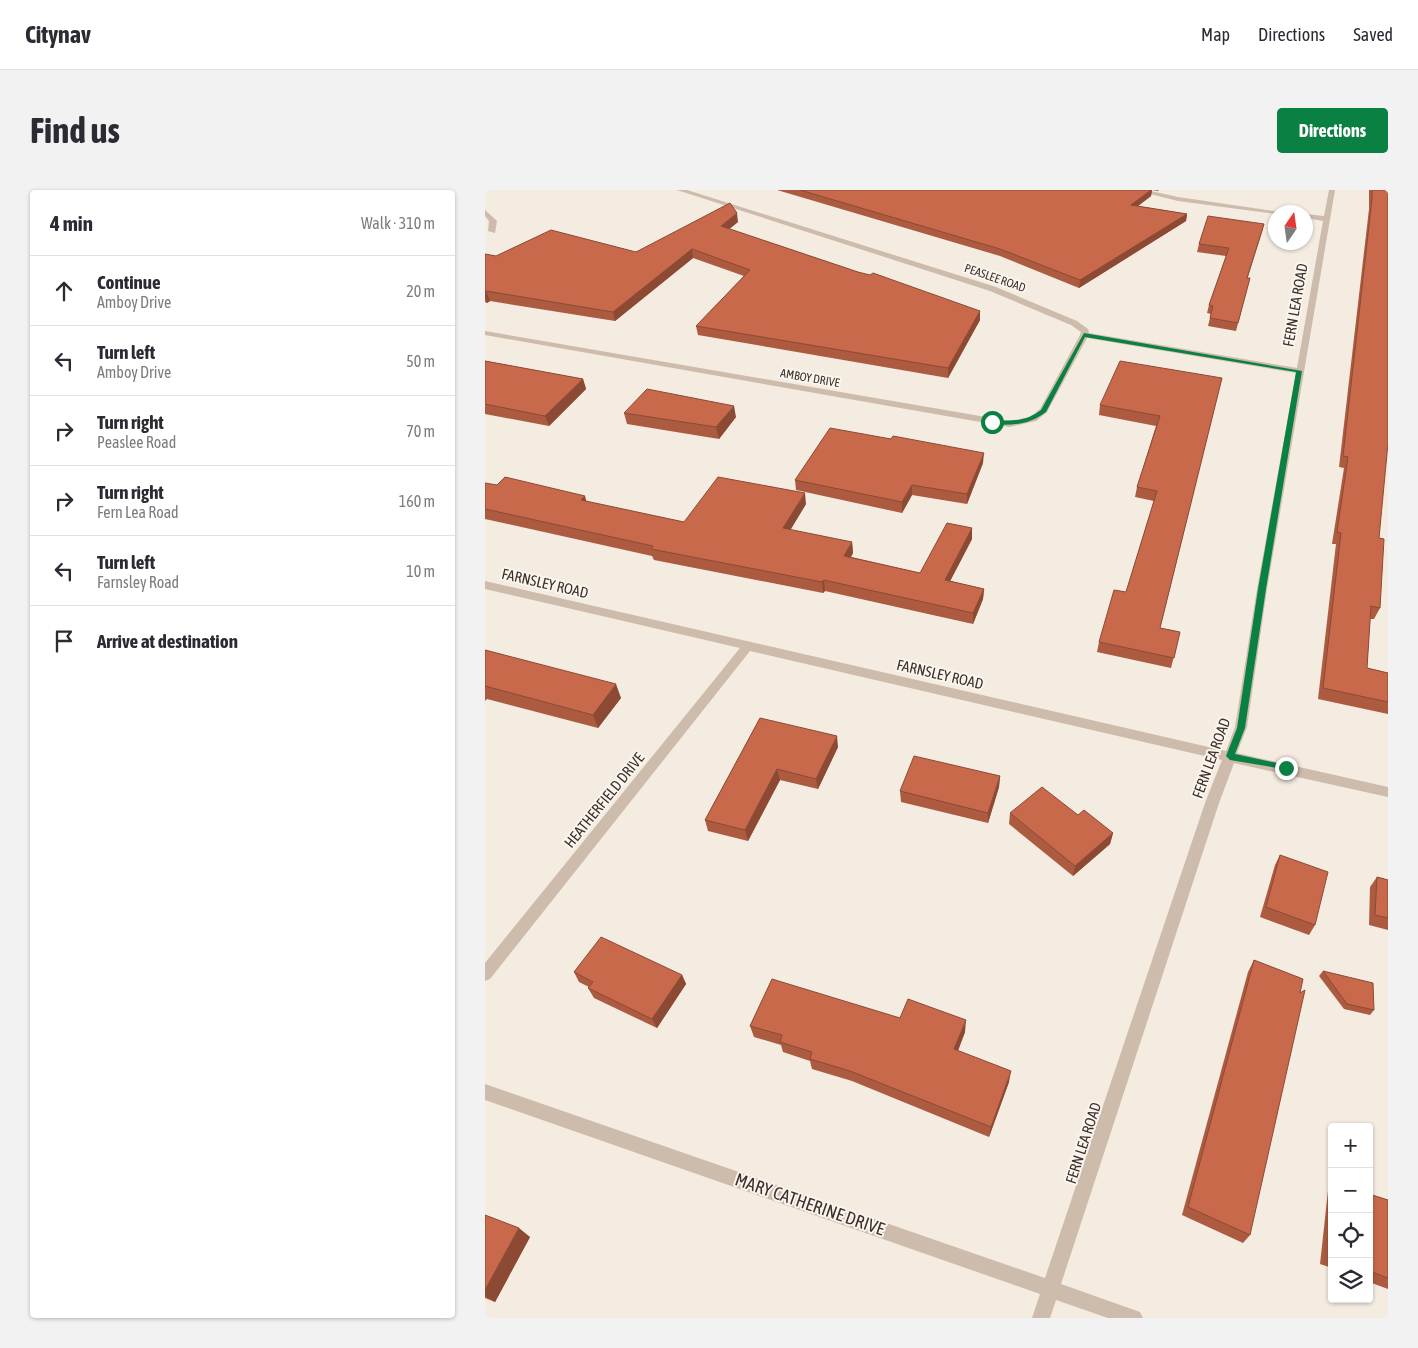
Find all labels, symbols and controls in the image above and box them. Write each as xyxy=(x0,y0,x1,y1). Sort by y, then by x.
text: Citynav xyxy=(25,21,91,48)
text: Map xyxy=(1201,24,1230,45)
text: Directions xyxy=(1258,24,1325,45)
text: Saved xyxy=(1353,24,1393,45)
button: Directions xyxy=(1277,108,1388,153)
text: Find us xyxy=(30,110,120,150)
north arrow xyxy=(1268,205,1313,250)
text: 4 min xyxy=(50,211,93,235)
text: Walk · 310 m xyxy=(361,214,435,232)
street label: PEASLEE ROAD xyxy=(963,261,1028,295)
street label: FERN LEA ROAD xyxy=(1279,262,1311,348)
text: Continue xyxy=(97,271,161,293)
icon: ahead xyxy=(50,277,78,305)
text: 20 m xyxy=(406,282,435,300)
text: Amboy Drive xyxy=(97,293,171,311)
text: Turn left xyxy=(97,341,155,363)
icon: left xyxy=(50,347,78,375)
text: 50 m xyxy=(406,352,435,370)
text: Amboy Drive xyxy=(97,363,171,381)
street label: AMBOY DRIVE xyxy=(779,366,841,390)
text: Turn right xyxy=(97,411,164,433)
route start xyxy=(981,411,1004,434)
icon: right xyxy=(50,417,78,445)
text: 70 m xyxy=(406,422,435,440)
text: Peaslee Road xyxy=(97,433,176,451)
text: Turn right xyxy=(97,481,164,503)
icon: right xyxy=(50,487,78,515)
text: 160 m xyxy=(399,492,435,510)
text: Fern Lea Road xyxy=(97,503,179,521)
text: Turn left xyxy=(97,551,155,573)
icon: left xyxy=(50,557,78,585)
text: 10 m xyxy=(406,562,435,580)
street label: FARNSLEY ROAD xyxy=(500,565,590,601)
text: Farnsley Road xyxy=(97,573,179,591)
icon: arrive xyxy=(50,627,78,655)
text: Arrive at destination xyxy=(97,630,238,652)
street label: FARNSLEY ROAD xyxy=(895,656,985,692)
street label: FERN LEA ROAD xyxy=(1189,715,1233,801)
street label: HEATHERFIELD DRIVE xyxy=(561,749,648,851)
route end xyxy=(1275,757,1298,780)
street label: FERN LEA ROAD xyxy=(1062,1100,1104,1186)
map controls xyxy=(1328,1123,1373,1303)
button: + xyxy=(1328,1123,1373,1168)
button: − xyxy=(1328,1168,1373,1213)
street label: MARY CATHERINE DRIVE xyxy=(732,1169,888,1240)
button: locate xyxy=(1328,1213,1373,1258)
button: layers xyxy=(1328,1258,1373,1303)

